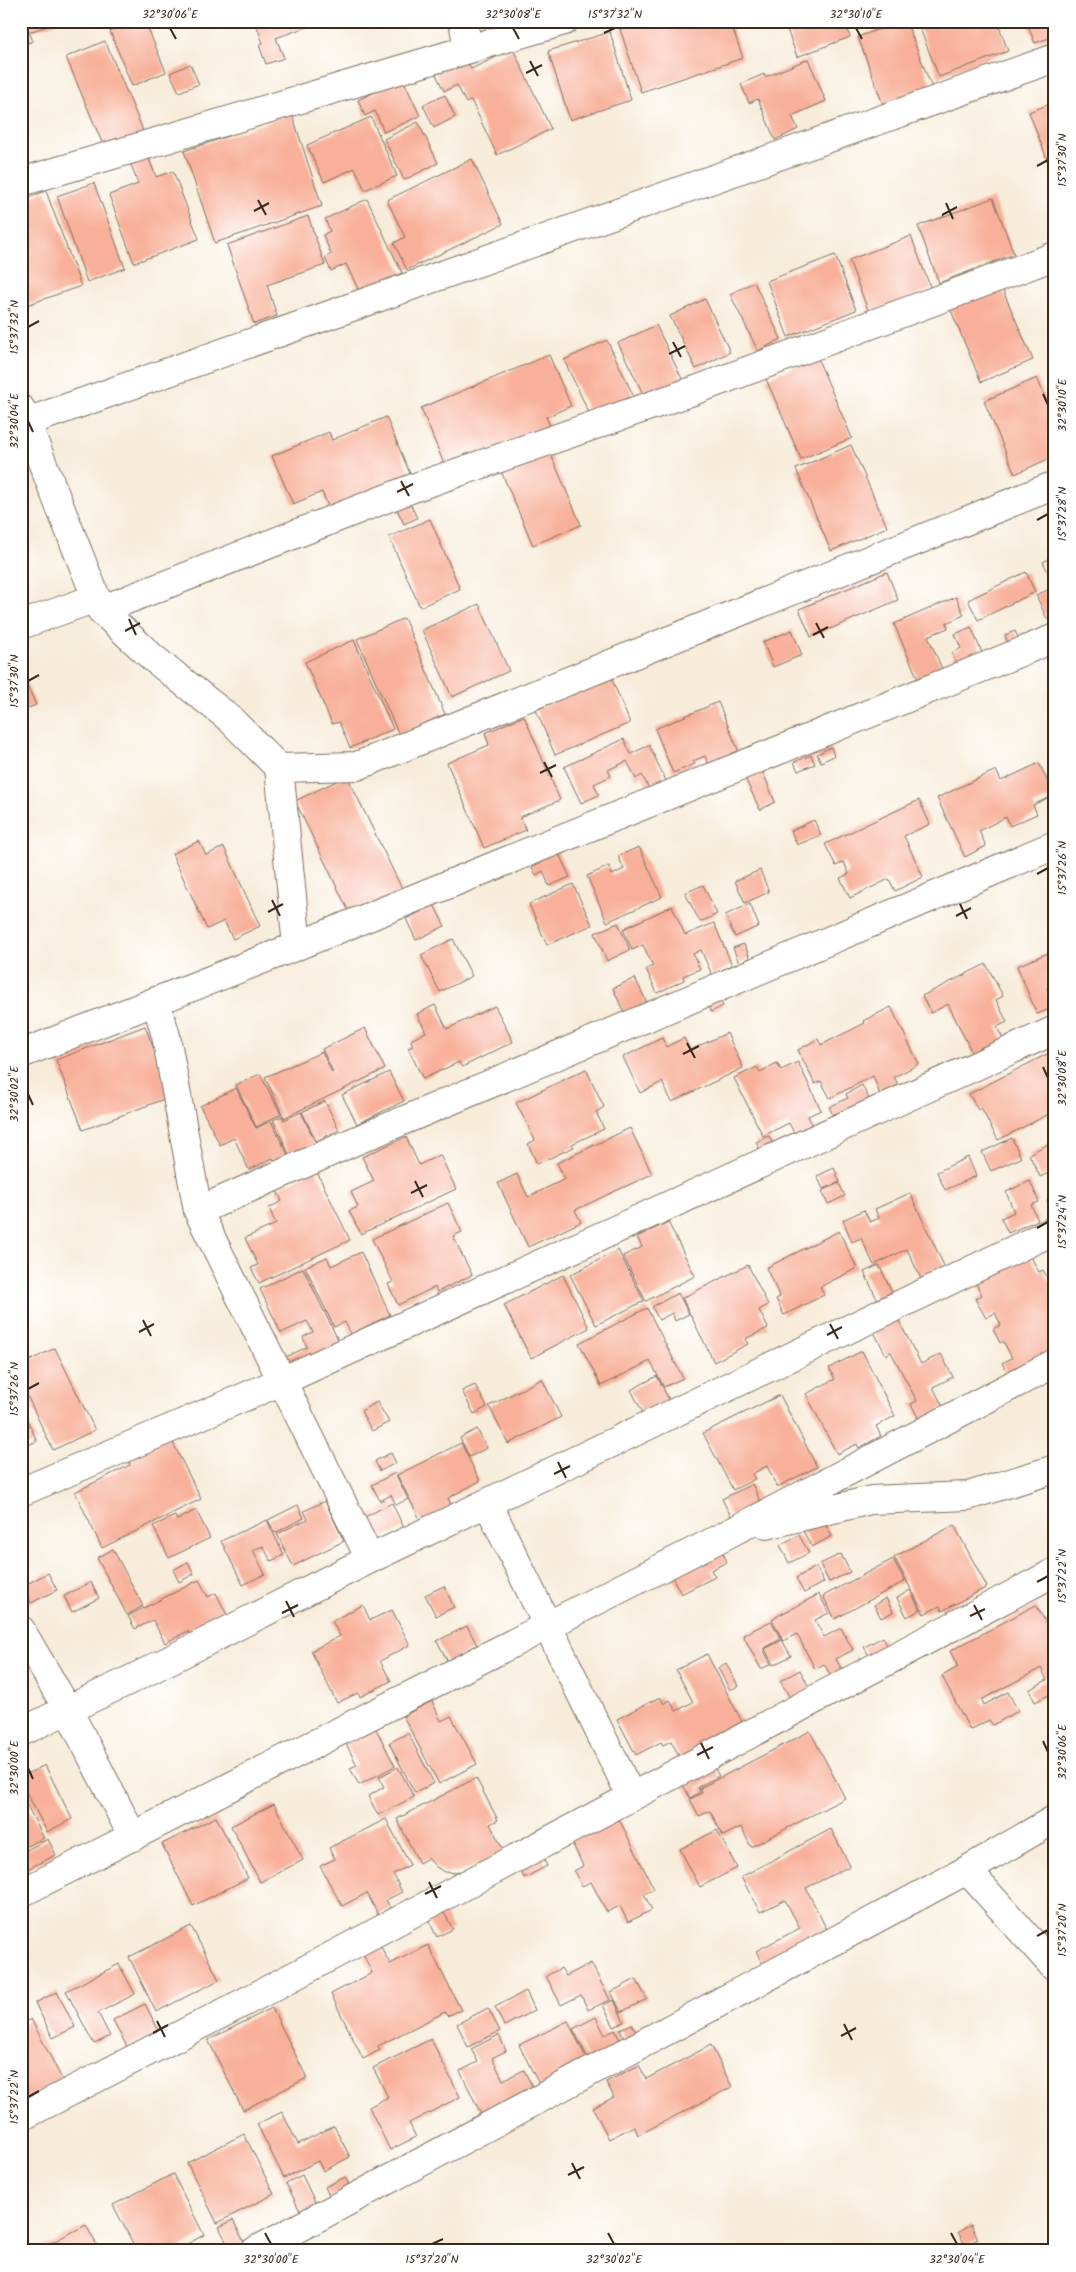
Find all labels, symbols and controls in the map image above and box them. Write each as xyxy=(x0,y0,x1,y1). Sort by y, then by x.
text: 32°30'06"E xyxy=(142,5,199,24)
text: 32°30'08"E xyxy=(485,5,542,24)
text: 15°37'32"N xyxy=(588,5,642,24)
text: 32°30'10"E xyxy=(829,5,884,24)
text: 15°37'30"N xyxy=(1053,133,1072,187)
text: 15°37'32"N xyxy=(5,300,24,354)
text: 32°30'10"E xyxy=(1053,377,1072,432)
text: 32°30'04"E xyxy=(5,392,24,449)
text: 15°37'28"N xyxy=(1053,487,1072,541)
text: 15°37'30"N xyxy=(5,654,24,708)
text: 15°37'26"N xyxy=(1053,841,1072,895)
text: 32°30'08"E xyxy=(1053,1049,1072,1106)
text: 32°30'02"E xyxy=(5,1065,24,1122)
text: 15°37'24"N xyxy=(1053,1195,1072,1249)
text: 15°37'26"N xyxy=(5,1362,24,1416)
text: 15°37'22"N xyxy=(1053,1549,1072,1603)
text: 32°30'06"E xyxy=(1053,1723,1072,1780)
text: 32°30'00"E xyxy=(5,1739,24,1796)
text: 15°37'20"N xyxy=(1053,1903,1072,1957)
text: 15°37'22"N xyxy=(5,2070,24,2124)
text: 32°30'00"E xyxy=(243,2250,300,2269)
text: 15°37'20"N xyxy=(405,2250,459,2269)
text: 32°30'02"E xyxy=(586,2250,643,2269)
text: 32°30'04"E xyxy=(929,2250,986,2269)

